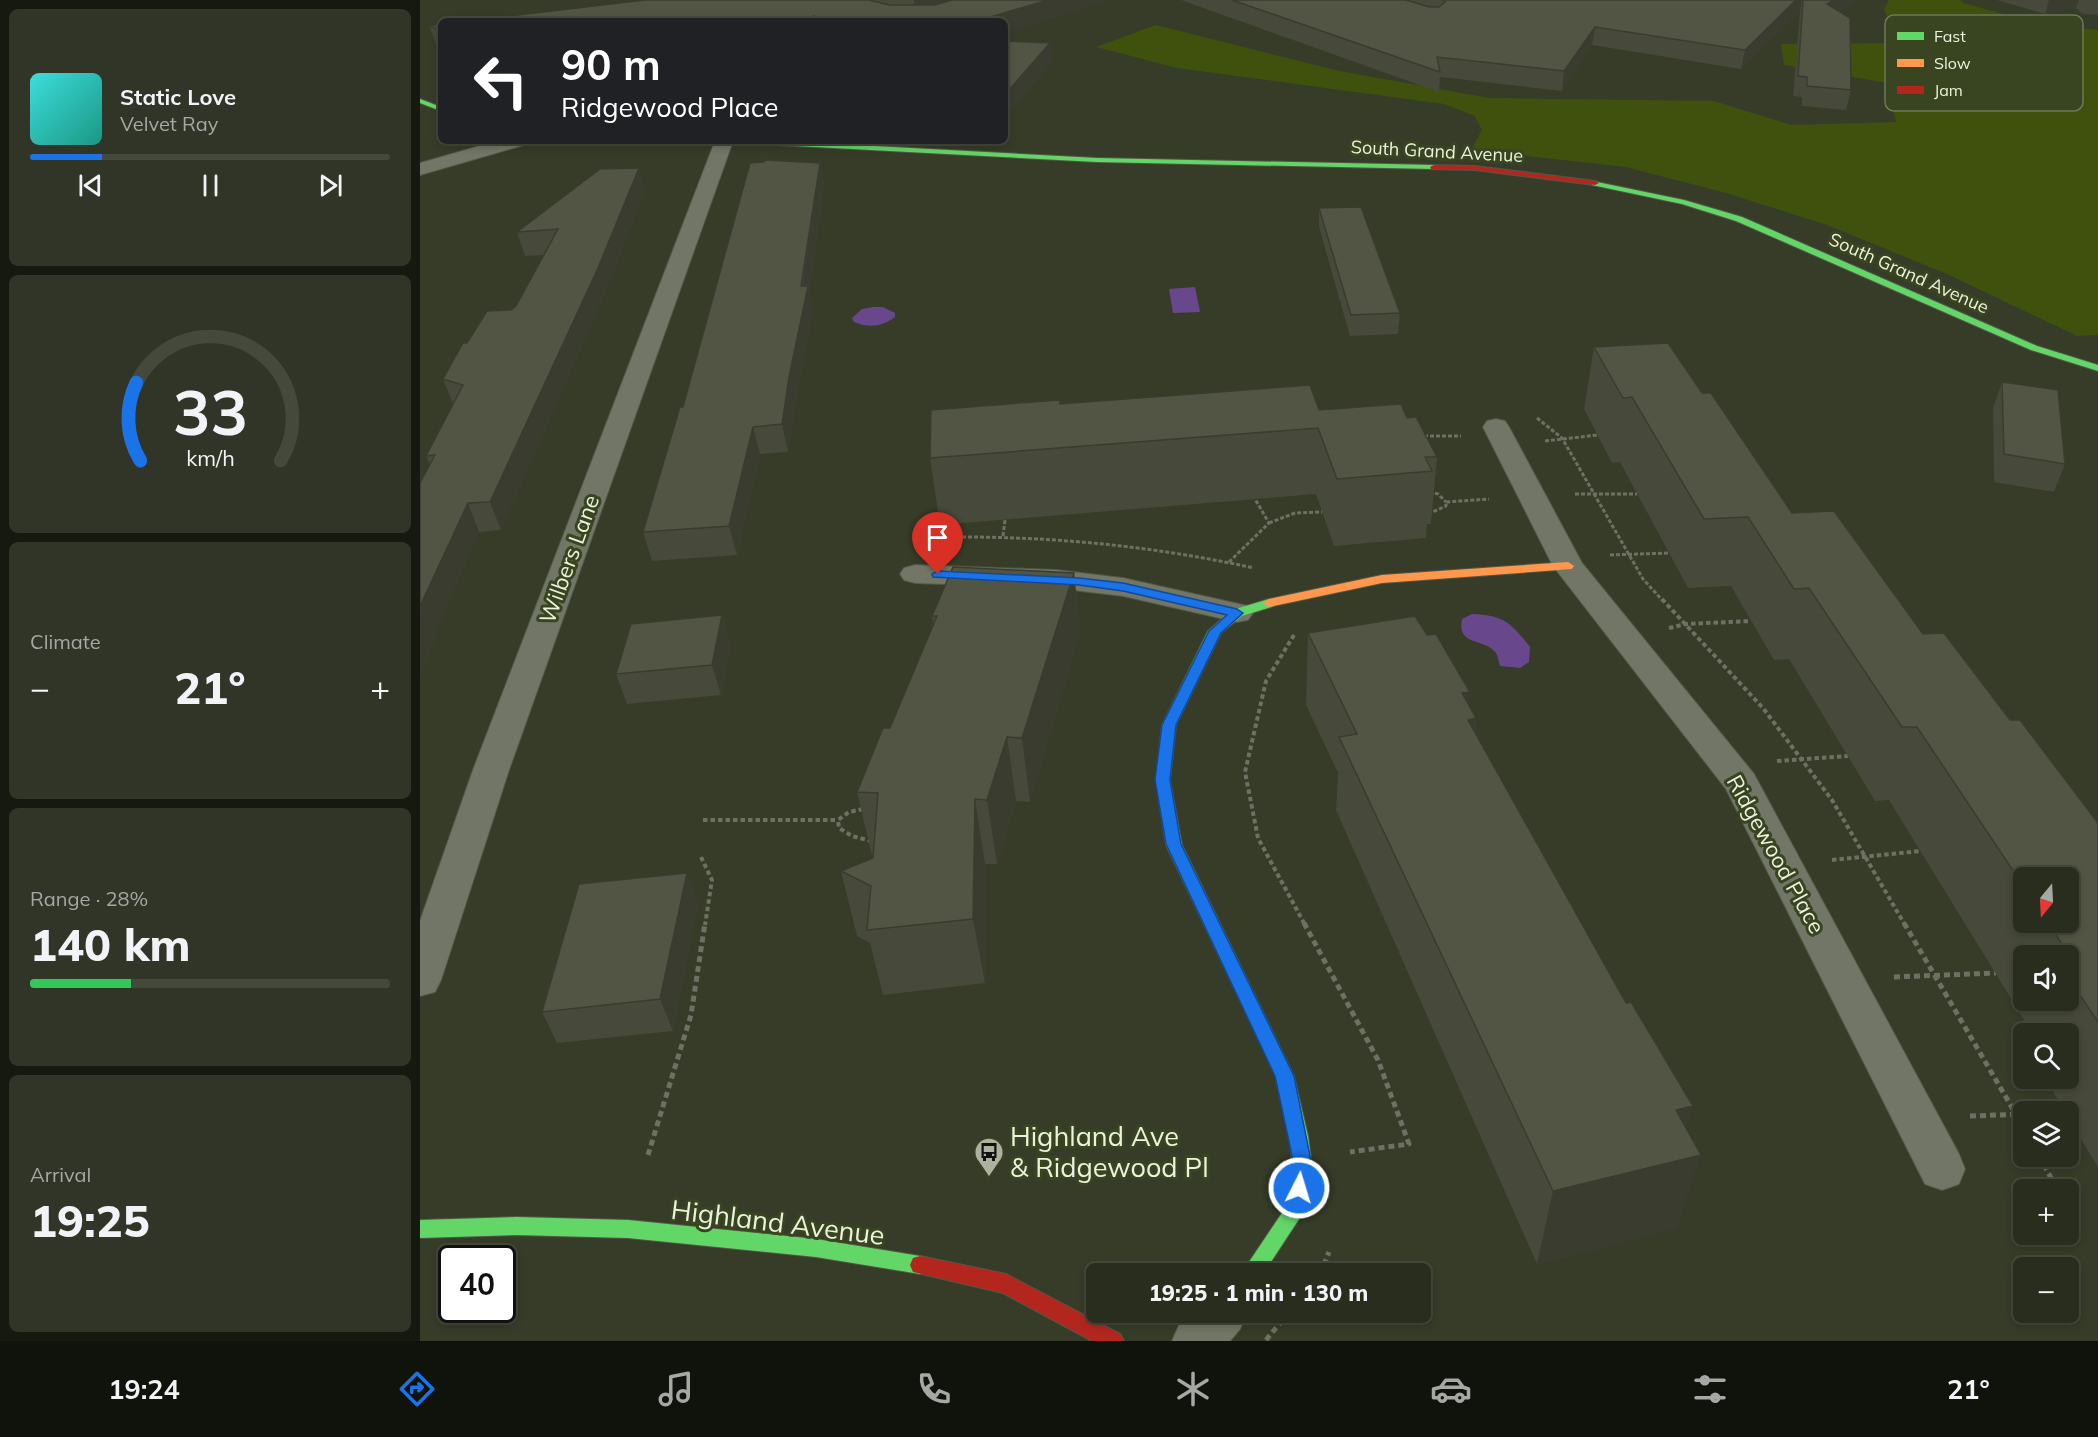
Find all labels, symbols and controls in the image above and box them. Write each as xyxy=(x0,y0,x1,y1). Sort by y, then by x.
legend xyxy=(1885,15,2083,111)
text: Fast xyxy=(1934,26,1966,46)
text: 90 m xyxy=(561,38,661,91)
icon: left xyxy=(462,42,540,120)
text: Slow xyxy=(1934,53,1971,73)
text: Jam xyxy=(1934,80,1963,100)
text: Static Love xyxy=(120,83,236,111)
text: Ridgewood Place xyxy=(561,90,778,124)
text: Velvet Ray xyxy=(120,111,218,136)
street label: South Grand Avenue xyxy=(1350,135,1524,167)
icon: previous xyxy=(74,169,107,202)
icon: pause xyxy=(194,169,227,202)
icon: next xyxy=(314,169,347,202)
street label: South Grand Avenue xyxy=(1825,227,1993,319)
text: 33 xyxy=(173,372,247,451)
text: km/h xyxy=(186,445,234,472)
street label: Wilbers Lane xyxy=(533,491,605,627)
pin xyxy=(912,512,963,574)
icon: arrive xyxy=(921,521,954,554)
text: Climate xyxy=(30,629,101,654)
text: 21° xyxy=(174,659,246,715)
text: − xyxy=(30,667,50,708)
text: + xyxy=(370,667,390,708)
street label: Ridgewood Place xyxy=(1721,770,1831,938)
north arrow xyxy=(2013,867,2079,933)
map controls xyxy=(2013,867,2079,1323)
text: Range · 28% xyxy=(30,886,148,911)
text: 140 km xyxy=(30,916,191,972)
button: sound xyxy=(2013,945,2079,1011)
button: search xyxy=(2013,1023,2079,1089)
button: layers xyxy=(2013,1101,2079,1167)
place label: Highland Ave & Ridgewood Pl xyxy=(1010,1119,1209,1184)
bus stop icon: Highland Ave & Ridgewood Pl xyxy=(973,1136,1005,1178)
position arrow xyxy=(1267,1156,1331,1220)
text: Arrival xyxy=(30,1162,91,1187)
button: + xyxy=(2013,1179,2079,1245)
text: 19:25 xyxy=(30,1192,150,1248)
street label: Highland Avenue xyxy=(669,1192,887,1252)
speed limit sign: 40 xyxy=(438,1245,516,1323)
button: − xyxy=(2013,1257,2079,1323)
text: 19:25 · 1 min · 130 m xyxy=(1149,1279,1368,1307)
icon: directions xyxy=(396,1368,438,1410)
icon: music xyxy=(655,1368,697,1410)
icon: phone xyxy=(913,1368,955,1410)
icon: climate xyxy=(1172,1368,1214,1410)
icon: car xyxy=(1430,1368,1472,1410)
icon: filters xyxy=(1689,1368,1731,1410)
text: 19:24 xyxy=(108,1372,180,1406)
text: 21° xyxy=(1947,1372,1990,1406)

